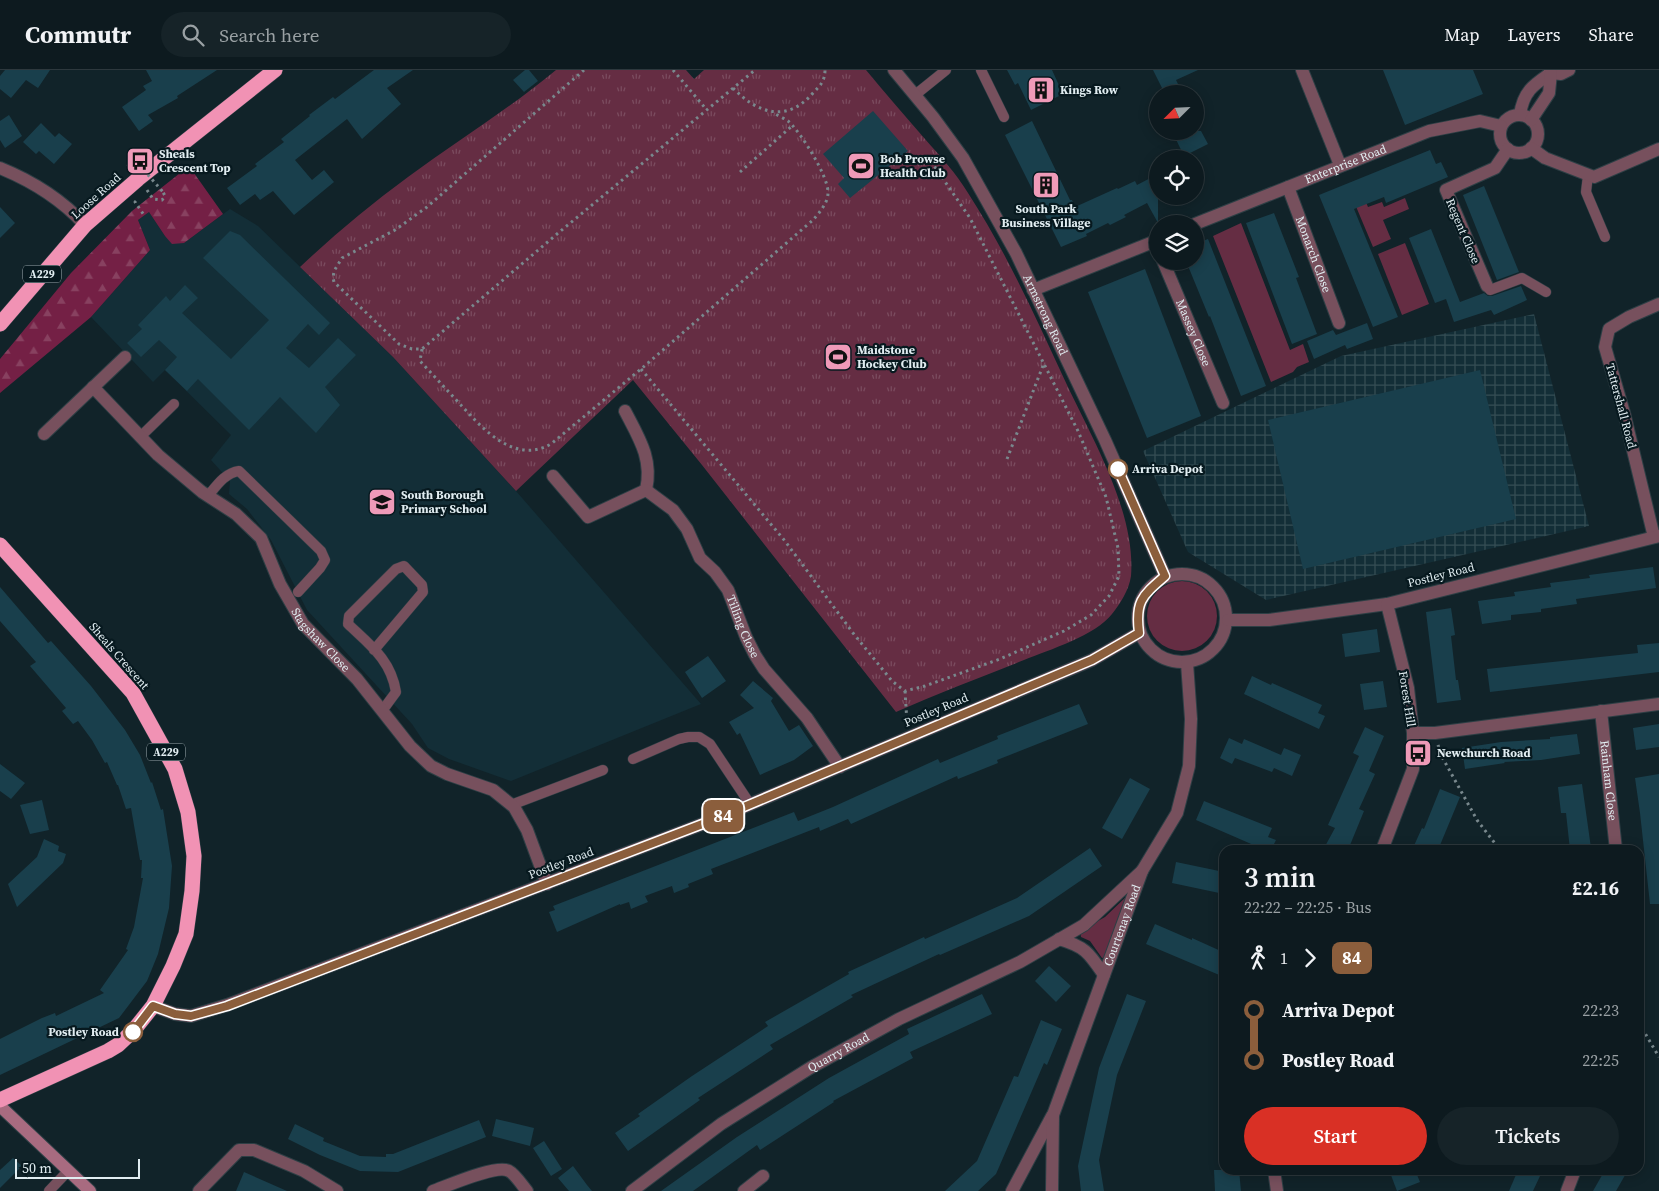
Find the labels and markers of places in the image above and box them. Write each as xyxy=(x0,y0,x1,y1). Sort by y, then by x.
building icon: Kings Row xyxy=(1026,75,1056,105)
place label: Kings Row xyxy=(1060,82,1119,98)
bus stop icon: Sheals Crescent Top xyxy=(125,146,155,176)
place label: Sheals Crescent Top xyxy=(159,146,231,176)
sports icon: Bob Prowse Health Club xyxy=(846,151,876,181)
place label: Bob Prowse Health Club xyxy=(880,151,946,181)
building icon: South Park Business Village xyxy=(1031,170,1061,200)
place label: South Park Business Village xyxy=(1002,201,1090,231)
sports icon: Maidstone Hockey Club xyxy=(823,342,853,372)
place label: Maidstone Hockey Club xyxy=(857,342,927,372)
marker: Arriva Depot xyxy=(1108,459,1128,479)
place label: Arriva Depot xyxy=(1132,461,1204,477)
school or university icon: South Borough Primary School xyxy=(367,487,397,517)
place label: South Borough Primary School xyxy=(401,487,487,517)
bus stop icon: Newchurch Road xyxy=(1403,738,1433,768)
place label: Newchurch Road xyxy=(1437,745,1531,761)
marker: Postley Road xyxy=(123,1022,143,1042)
place label: Postley Road xyxy=(48,1024,119,1040)

